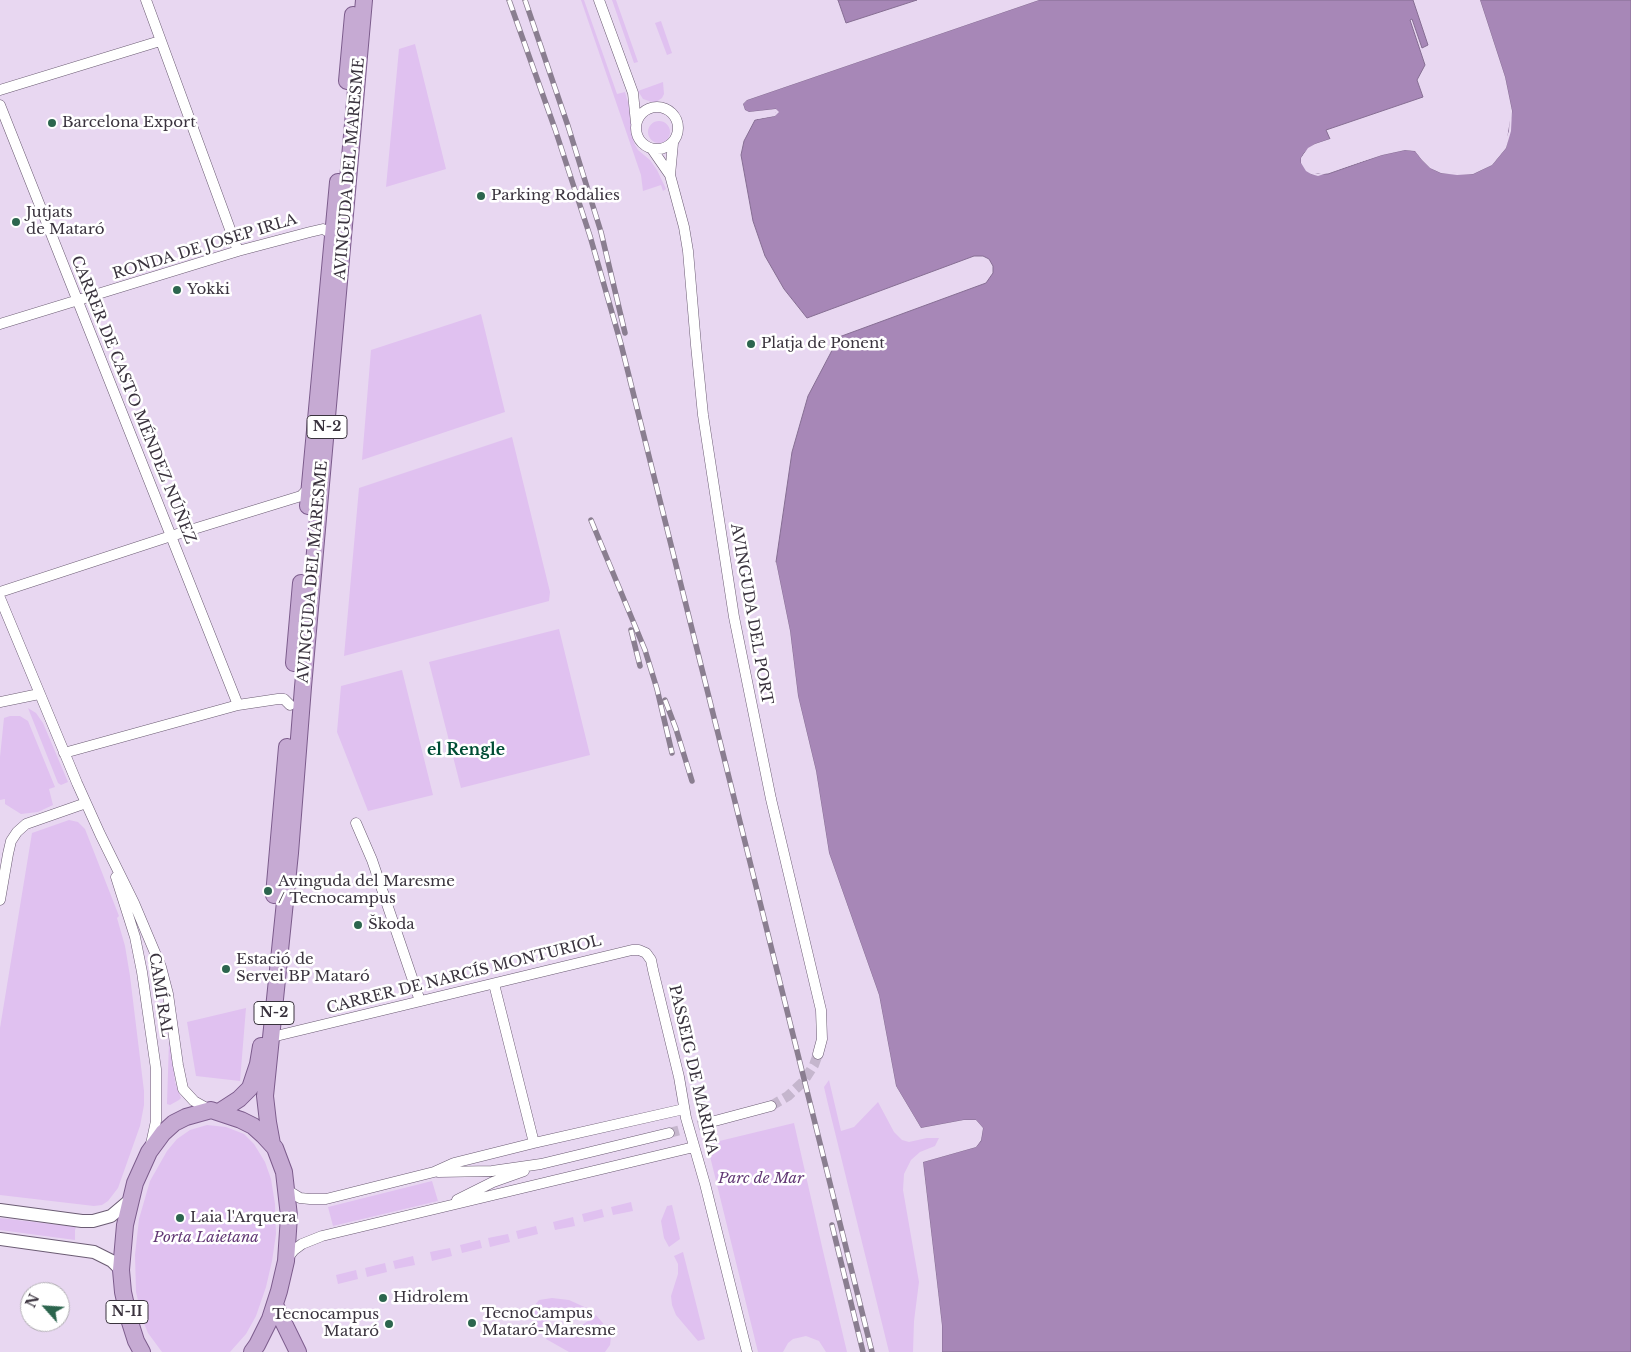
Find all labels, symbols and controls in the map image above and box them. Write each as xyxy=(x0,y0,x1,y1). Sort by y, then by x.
street label: AVINGUDA DEL MARESME xyxy=(331,57,369,281)
place label: Barcelona Export xyxy=(62,114,196,132)
marker: Barcelona Export xyxy=(46,117,58,129)
place label: Parking Rodalies xyxy=(491,187,620,205)
marker: Parking Rodalies xyxy=(475,190,487,202)
place label: Jutjats de Mataró xyxy=(26,204,104,239)
street label: RONDA DE JOSEP IRLA xyxy=(111,210,299,284)
marker: Jutjats de Mataró xyxy=(10,216,22,228)
street label: CARRER DE CASTO MÉNDEZ NÚÑEZ xyxy=(67,253,199,547)
place label: Yokki xyxy=(187,281,230,299)
marker: Yokki xyxy=(171,284,183,296)
place label: Platja de Ponent xyxy=(761,335,885,353)
marker: Platja de Ponent xyxy=(745,338,757,350)
road number: N-2 xyxy=(307,416,347,438)
street label: AVINGUDA DEL MARESME xyxy=(294,460,332,684)
street label: AVINGUDA DEL PORT xyxy=(726,522,776,706)
district label: el Rengle xyxy=(427,740,505,760)
place label: Avinguda del Maresme / Tecnocampus xyxy=(278,873,455,908)
marker: Avinguda del Maresme / Tecnocampus xyxy=(262,885,274,897)
place label: Škoda xyxy=(368,916,415,934)
marker: Škoda xyxy=(352,919,364,931)
street label: CARRER DE NARCÍS MONTURIOL xyxy=(325,932,603,1018)
place label: Estació de Servei BP Mataró xyxy=(236,951,370,986)
street label: CAMÍ RAL xyxy=(144,952,176,1038)
marker: Estació de Servei BP Mataró xyxy=(220,963,232,975)
street label: PASSEIG DE MARINA xyxy=(665,983,721,1157)
road number: N-2 xyxy=(254,1001,294,1024)
park label: Parc de Mar xyxy=(718,1170,804,1188)
place label: Laia l'Arquera xyxy=(190,1209,296,1227)
marker: Laia l'Arquera xyxy=(174,1212,186,1224)
park label: Porta Laietana xyxy=(153,1229,259,1247)
north arrow xyxy=(20,1282,70,1332)
place label: Hidrolem xyxy=(393,1289,468,1307)
text: N xyxy=(21,1291,43,1311)
marker: Hidrolem xyxy=(377,1292,389,1304)
road number: N-II xyxy=(106,1300,148,1324)
place label: TecnoCampus Mataró-Maresme xyxy=(482,1305,616,1340)
place label: Tecnocampus Mataró xyxy=(272,1306,379,1341)
marker: TecnoCampus Mataró-Maresme xyxy=(466,1317,478,1329)
marker: Tecnocampus Mataró xyxy=(383,1318,395,1330)

